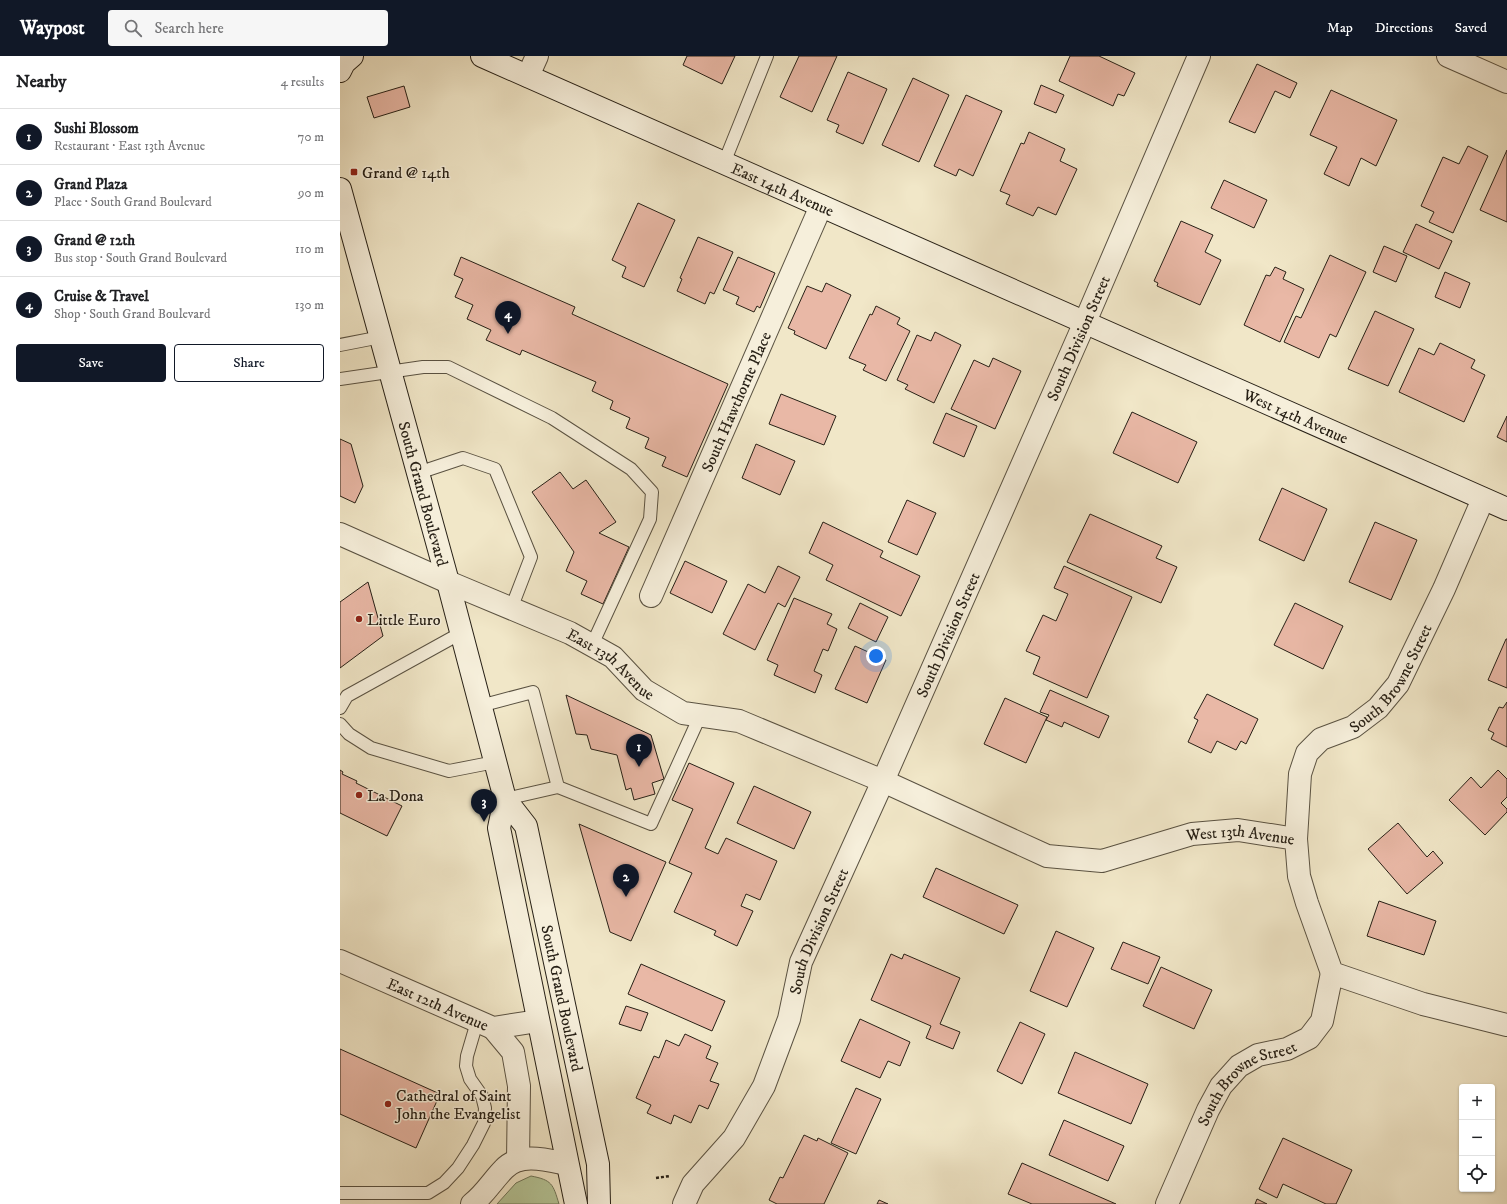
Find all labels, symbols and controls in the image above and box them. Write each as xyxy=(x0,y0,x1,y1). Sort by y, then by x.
search box xyxy=(108,10,388,46)
text: Waypost xyxy=(20,17,84,40)
icon: search xyxy=(122,17,144,39)
text: Search here xyxy=(154,19,224,38)
text: Map xyxy=(1327,19,1353,37)
text: Directions xyxy=(1375,19,1433,37)
text: Saved xyxy=(1455,19,1487,37)
text: Nearby xyxy=(16,71,66,93)
text: 4 results xyxy=(281,74,324,90)
text: Sushi Blossom xyxy=(54,119,139,138)
text: 1 xyxy=(27,129,31,145)
text: 70 m xyxy=(298,129,324,145)
text: Restaurant · East 13th Avenue xyxy=(54,138,205,154)
street label: East 14th Avenue xyxy=(728,158,837,221)
place label: Grand @ 14th xyxy=(362,163,450,183)
marker: Grand @ 14th xyxy=(349,167,359,177)
text: Grand Plaza xyxy=(54,175,127,194)
text: 2 xyxy=(26,185,32,201)
text: 90 m xyxy=(298,185,324,201)
text: Place · South Grand Boulevard xyxy=(54,194,212,210)
text: Grand @ 12th xyxy=(54,231,135,250)
text: 3 xyxy=(27,241,31,257)
text: 110 m xyxy=(295,241,324,257)
text: Bus stop · South Grand Boulevard xyxy=(54,250,227,266)
street label: South Division Street xyxy=(1043,273,1115,404)
text: Cruise & Travel xyxy=(54,287,149,306)
text: 4 xyxy=(25,297,33,313)
text: 130 m xyxy=(295,297,324,313)
pin: 4 xyxy=(495,301,521,334)
text: Shop · South Grand Boulevard xyxy=(54,306,210,322)
street label: South Hawthorne Place xyxy=(697,328,776,475)
button: Save xyxy=(16,344,166,382)
button: Share xyxy=(174,344,324,382)
street label: West 14th Avenue xyxy=(1239,384,1352,449)
street label: South Grand Boulevard xyxy=(393,419,452,569)
street label: South Division Street xyxy=(912,569,985,701)
place label: Little Euro xyxy=(367,610,441,630)
marker: Little Euro xyxy=(354,614,364,624)
street label: South Browne Street xyxy=(1345,621,1437,737)
street label: East 13th Avenue xyxy=(563,624,658,705)
your location xyxy=(866,646,886,666)
pin: 1 xyxy=(626,734,652,767)
place label: La Dona xyxy=(367,786,424,806)
pin: 3 xyxy=(471,789,497,822)
marker: La Dona xyxy=(354,790,364,800)
street label: West 13th Avenue xyxy=(1184,821,1296,850)
pin: 2 xyxy=(613,864,639,897)
street label: South Division Street xyxy=(785,865,853,996)
street label: South Grand Boulevard xyxy=(536,923,587,1073)
street label: East 12th Avenue xyxy=(384,974,492,1036)
street label: South Browne Street xyxy=(1193,1037,1300,1129)
map controls xyxy=(1459,1084,1495,1192)
button: + xyxy=(1459,1084,1495,1120)
place label: Cathedral of Saint John the Evangelist xyxy=(394,1086,521,1124)
marker: Cathedral of Saint John the Evangelist xyxy=(383,1099,393,1109)
button: − xyxy=(1459,1120,1495,1156)
button: locate xyxy=(1459,1156,1495,1192)

